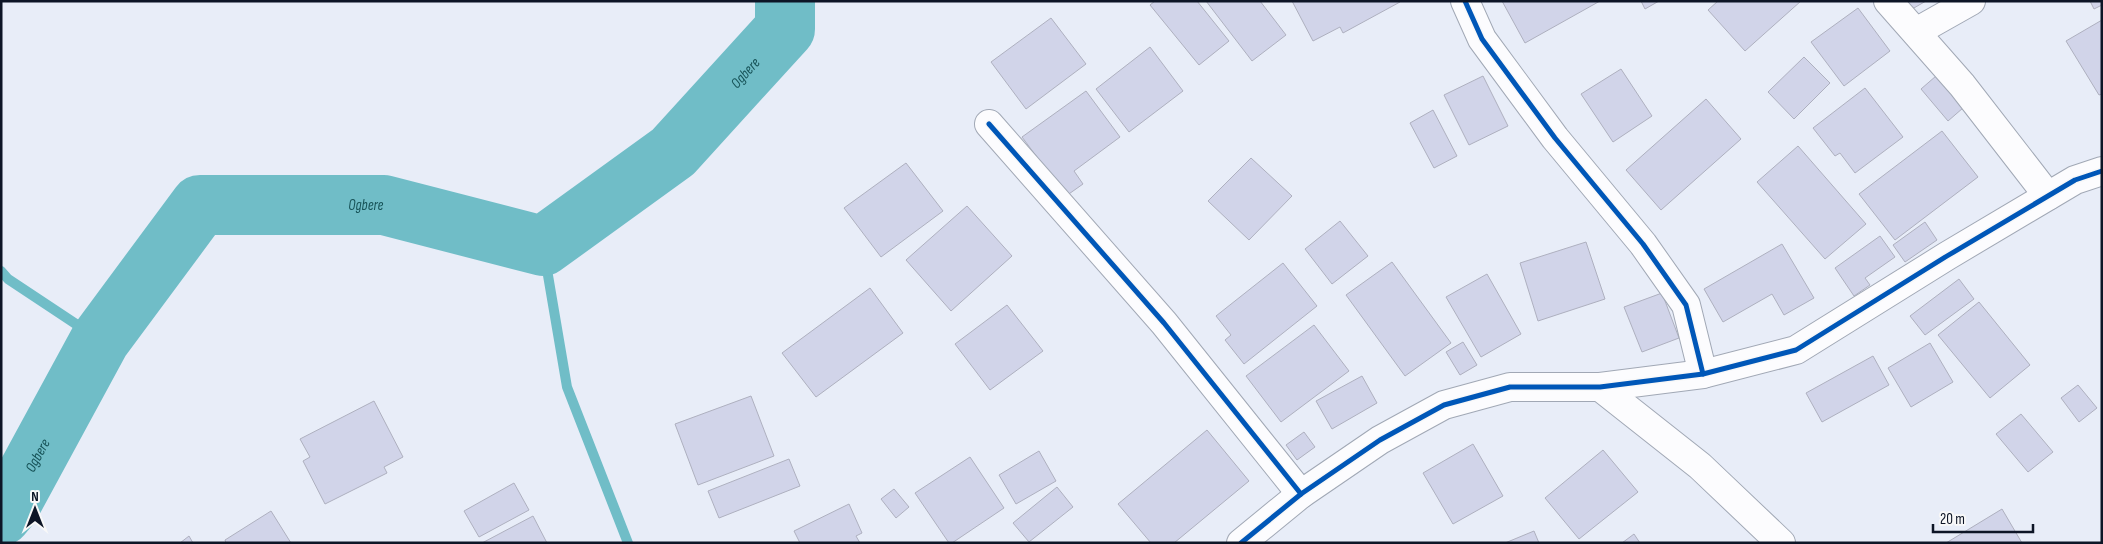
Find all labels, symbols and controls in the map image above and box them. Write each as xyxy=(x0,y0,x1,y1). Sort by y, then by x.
water label: Ogbere xyxy=(726,53,764,92)
water label: Ogbere xyxy=(348,196,383,215)
water label: Ogbere xyxy=(21,435,54,475)
north arrow xyxy=(10,484,60,534)
text: N xyxy=(31,488,39,505)
scale bar xyxy=(1933,502,2033,534)
text: 20 m xyxy=(1940,510,1965,529)

